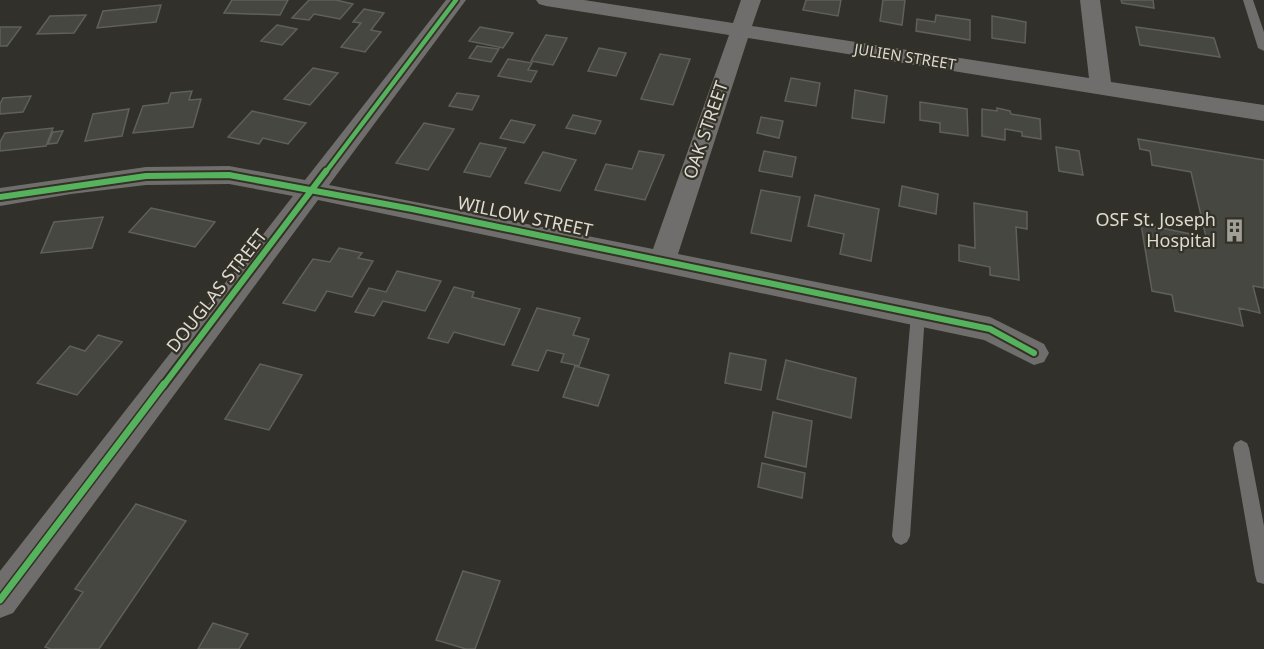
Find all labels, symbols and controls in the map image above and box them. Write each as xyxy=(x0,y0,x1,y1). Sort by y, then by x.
street label: JULIEN STREET xyxy=(851,38,958,74)
street label: OAK STREET xyxy=(677,77,733,182)
street label: WILLOW STREET xyxy=(455,190,595,242)
place label: OSF St. Joseph Hospital xyxy=(1095,207,1216,252)
building icon: OSF St. Joseph Hospital xyxy=(1221,217,1247,243)
street label: DOUGLAS STREET xyxy=(161,224,272,357)

